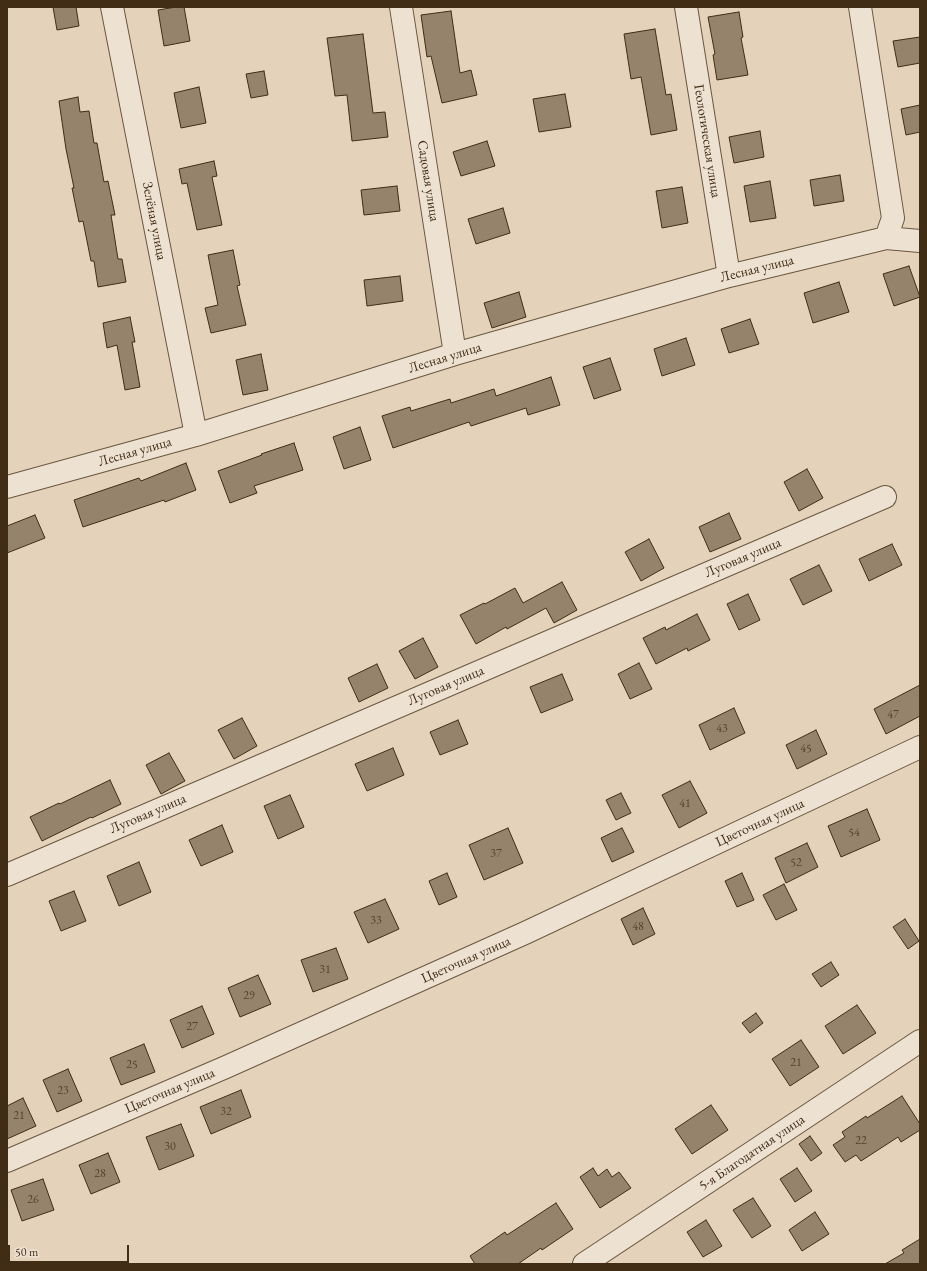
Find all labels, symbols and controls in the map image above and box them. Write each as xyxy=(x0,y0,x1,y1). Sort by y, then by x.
street label: Геологическая улица xyxy=(690,83,724,199)
street label: Садовая улица xyxy=(413,139,443,223)
street label: Зелёная улица xyxy=(138,180,170,262)
street label: Лесная улица xyxy=(718,252,796,286)
street label: Лесная улица xyxy=(406,339,484,377)
street label: Лесная улица xyxy=(96,434,174,470)
street label: Луговая улица xyxy=(702,534,784,582)
street label: Луговая улица xyxy=(405,662,487,710)
house number: 47 xyxy=(887,708,899,722)
house number: 43 xyxy=(716,722,728,736)
house number: 45 xyxy=(800,742,812,756)
street label: Луговая улица xyxy=(107,790,189,838)
street label: Цветочная улица xyxy=(713,795,807,851)
house number: 41 xyxy=(679,797,691,811)
house number: 54 xyxy=(848,826,860,840)
house number: 37 xyxy=(490,847,502,861)
house number: 52 xyxy=(790,856,802,870)
house number: 33 xyxy=(370,914,382,928)
house number: 48 xyxy=(632,920,644,934)
street label: Цветочная улица xyxy=(419,933,513,987)
house number: 31 xyxy=(319,963,331,977)
house number: 29 xyxy=(243,989,255,1003)
house number: 27 xyxy=(186,1020,198,1034)
house number: 21 xyxy=(790,1056,802,1070)
house number: 25 xyxy=(126,1058,138,1072)
street label: Цветочная улица xyxy=(123,1065,217,1117)
house number: 23 xyxy=(57,1084,69,1098)
house number: 32 xyxy=(220,1105,232,1119)
house number: 21 xyxy=(13,1109,25,1123)
street label: 5-я Благодатная улица xyxy=(696,1111,808,1195)
house number: 22 xyxy=(855,1134,867,1148)
house number: 30 xyxy=(164,1140,176,1154)
house number: 28 xyxy=(94,1167,106,1181)
house number: 26 xyxy=(27,1193,39,1207)
scale bar xyxy=(10,1237,131,1263)
text: 50 m xyxy=(15,1244,38,1260)

